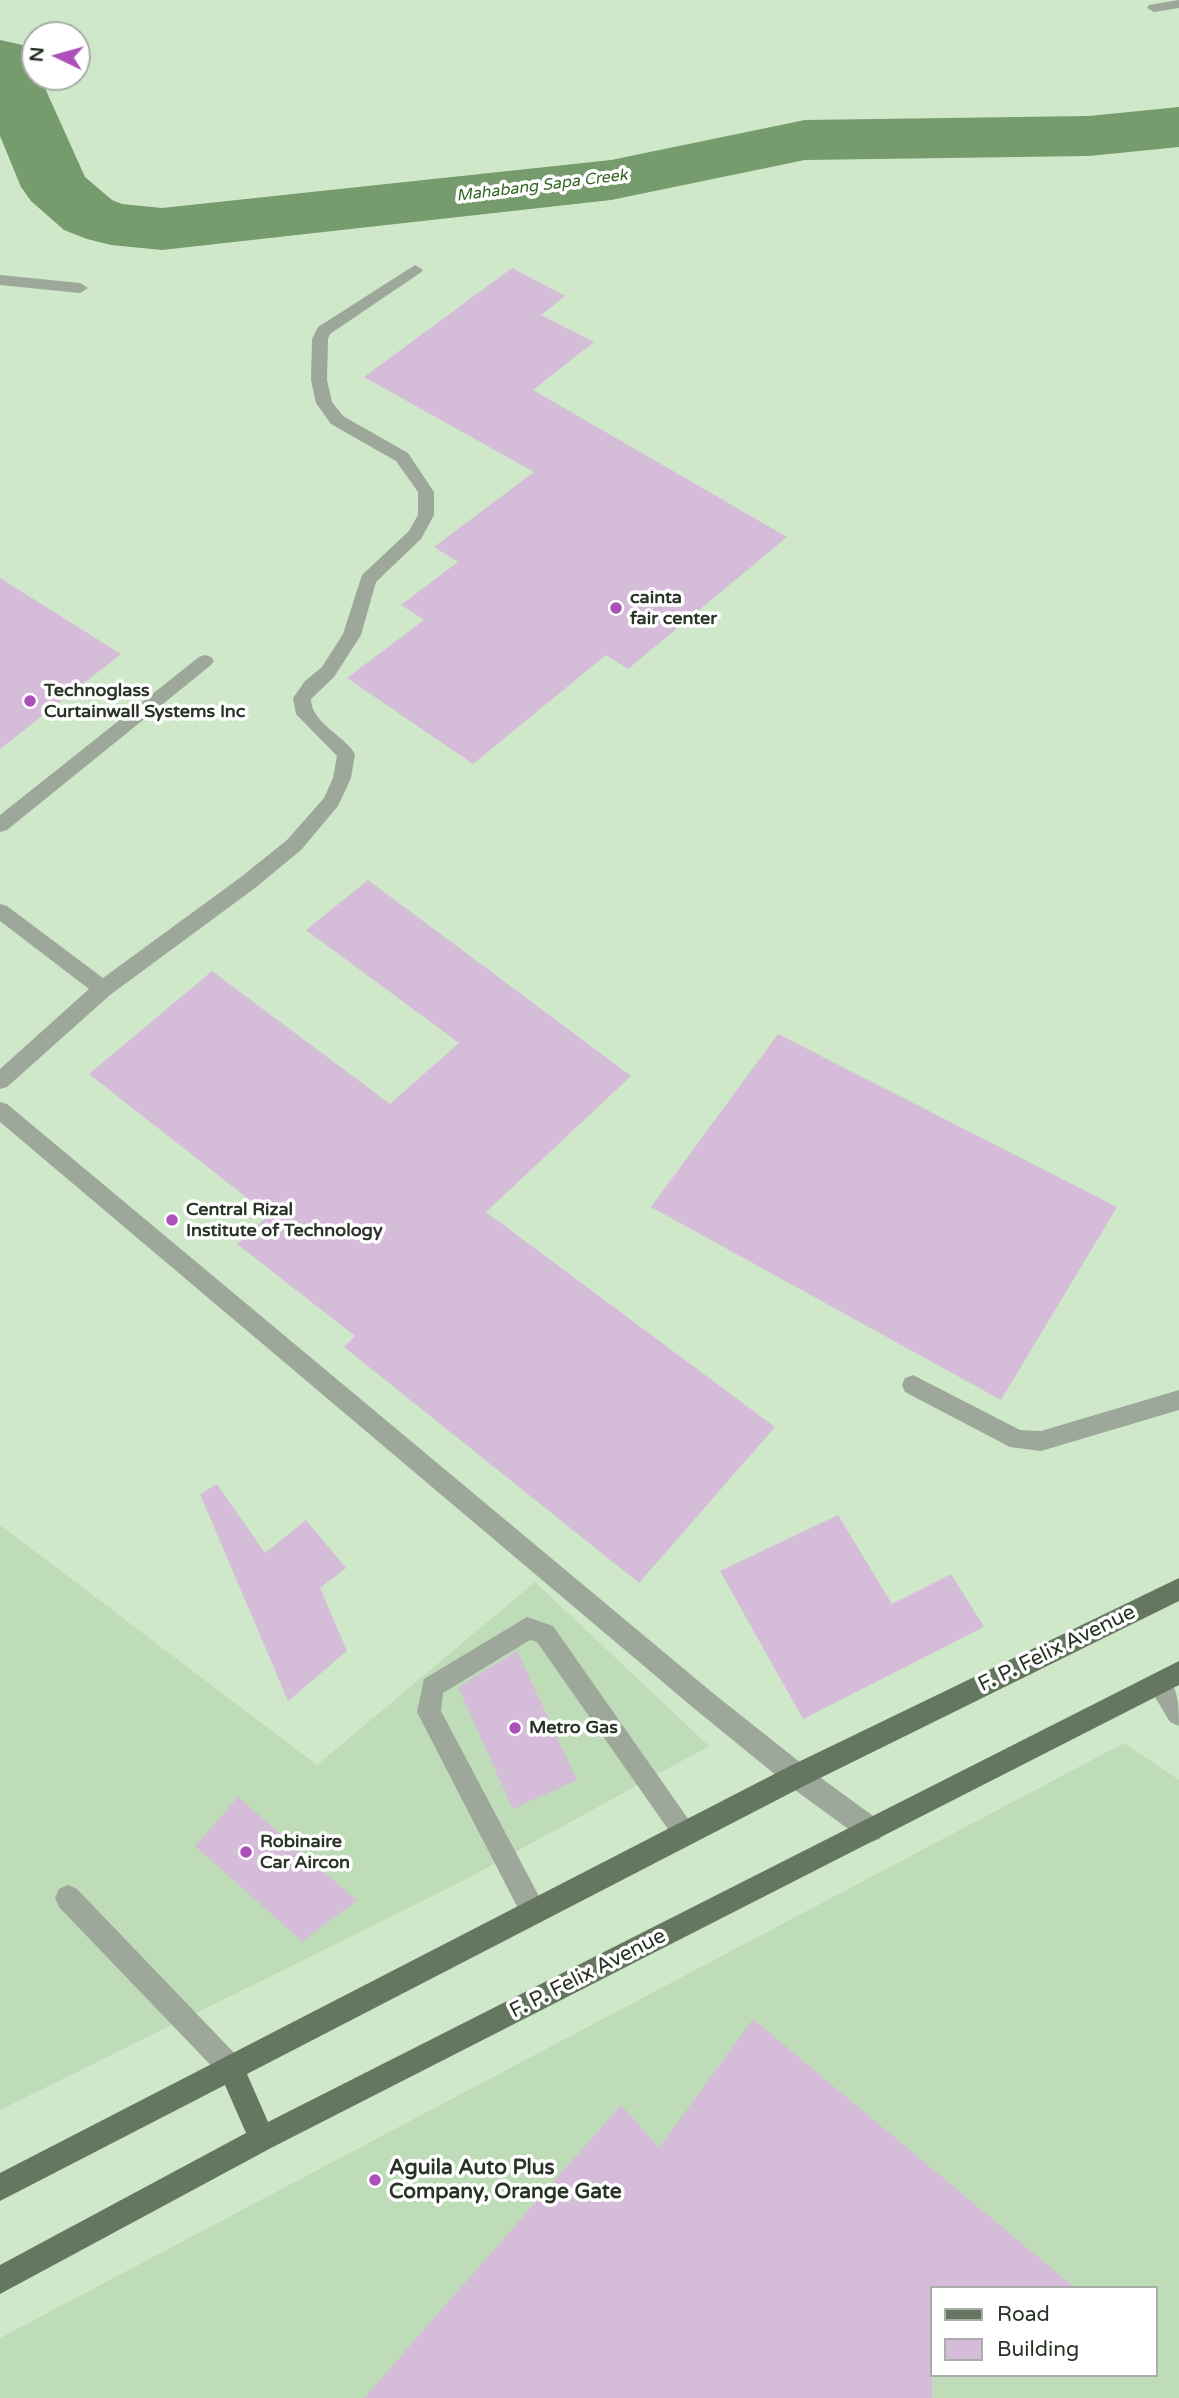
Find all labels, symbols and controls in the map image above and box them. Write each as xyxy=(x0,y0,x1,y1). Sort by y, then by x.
north arrow xyxy=(21,21,91,91)
text: N xyxy=(25,46,49,63)
water label: Mahabang Sapa Creek xyxy=(455,166,629,206)
place label: cainta fair center xyxy=(630,587,717,630)
marker: cainta fair center xyxy=(608,600,624,616)
place label: Technoglass Curtainwall Systems Inc xyxy=(44,680,245,722)
marker: Technoglass Curtainwall Systems Inc xyxy=(22,693,38,709)
place label: Central Rizal Institute of Technology xyxy=(186,1199,383,1242)
marker: Central Rizal Institute of Technology xyxy=(164,1212,180,1228)
street label: F. P. Felix Avenue xyxy=(974,1600,1140,1698)
place label: Metro Gas xyxy=(529,1717,618,1739)
marker: Metro Gas xyxy=(507,1720,523,1736)
place label: Robinaire Car Aircon xyxy=(260,1831,350,1874)
marker: Robinaire Car Aircon xyxy=(238,1844,254,1860)
street label: F. P. Felix Avenue xyxy=(506,1924,670,2024)
place label: Aguila Auto Plus Company, Orange Gate xyxy=(389,2155,622,2205)
marker: Aguila Auto Plus Company, Orange Gate xyxy=(367,2172,383,2188)
legend xyxy=(930,2286,1158,2377)
text: Road xyxy=(997,2302,1050,2327)
text: Building xyxy=(997,2337,1079,2362)

